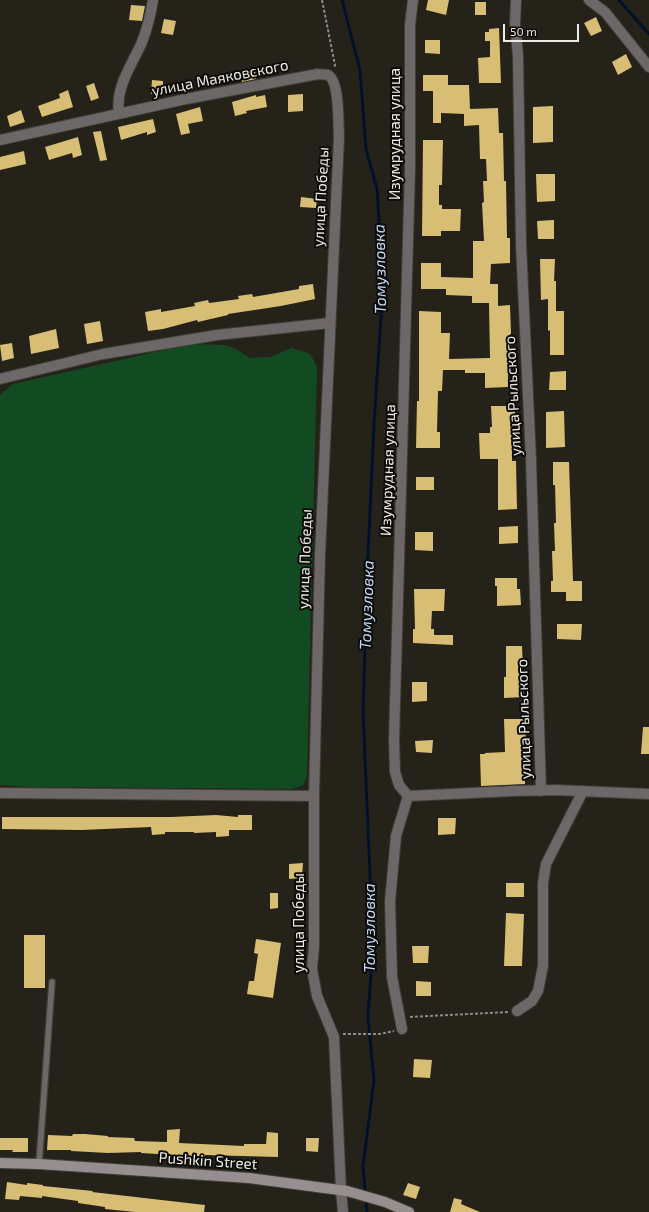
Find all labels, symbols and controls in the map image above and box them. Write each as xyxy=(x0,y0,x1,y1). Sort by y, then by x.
scale bar xyxy=(505,16,581,42)
text: 50 m xyxy=(510,24,537,38)
street label: улица Маяковского xyxy=(150,56,290,100)
street label: Изумрудная улица xyxy=(386,68,404,200)
street label: улица Победы xyxy=(309,147,333,247)
water label: Томузловка xyxy=(370,224,390,314)
street label: улица Рыльского xyxy=(501,335,525,457)
street label: Изумрудная улица xyxy=(377,404,399,536)
street label: улица Победы xyxy=(294,509,316,609)
water label: Томузловка xyxy=(356,560,378,650)
street label: улица Рыльского xyxy=(513,659,535,779)
street label: улица Победы xyxy=(290,873,308,973)
water label: Томузловка xyxy=(360,883,380,973)
street label: Pushkin Street xyxy=(158,1149,258,1173)

